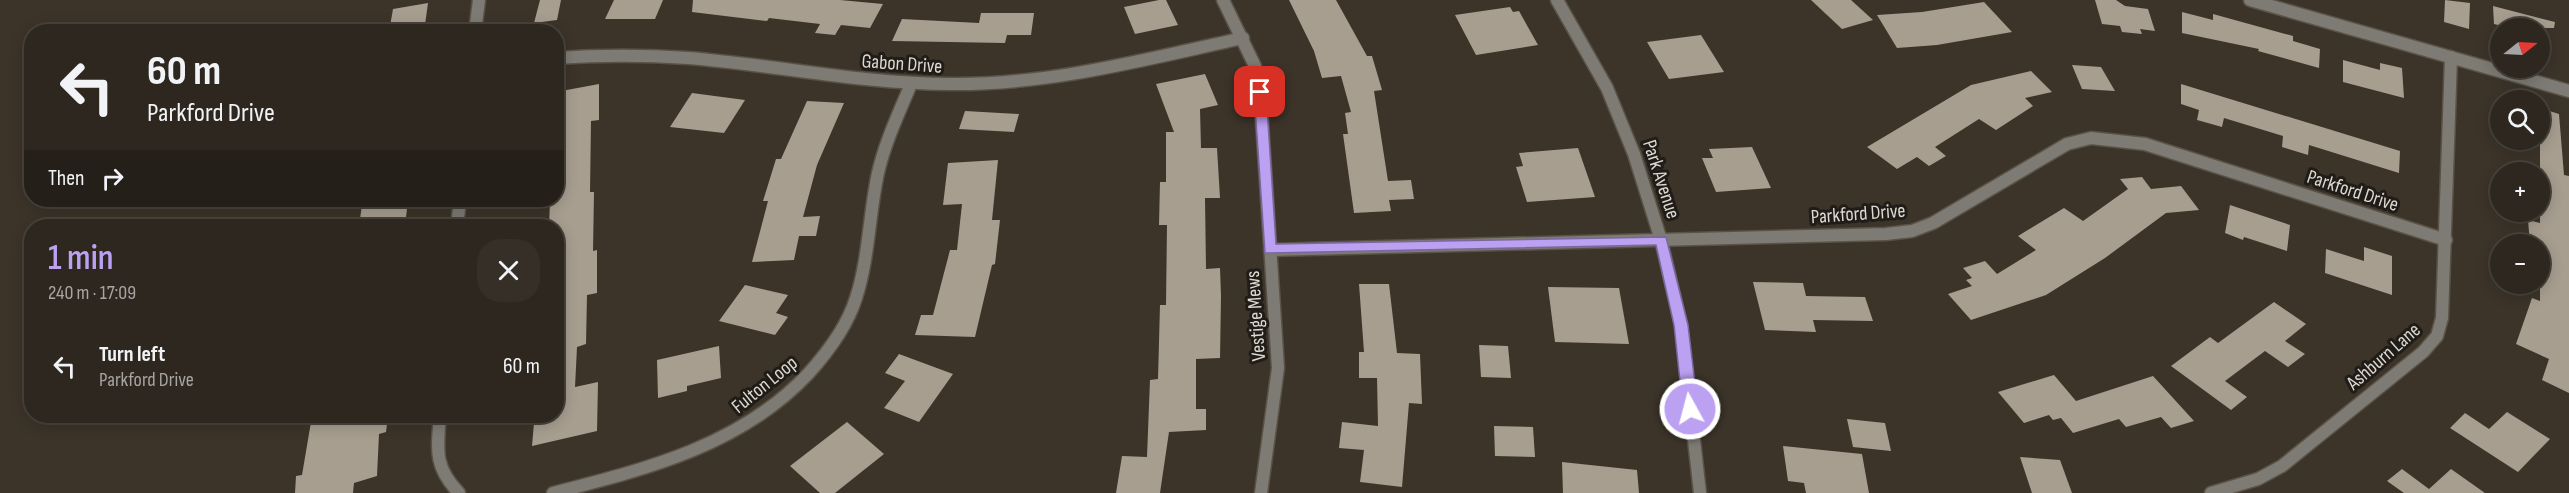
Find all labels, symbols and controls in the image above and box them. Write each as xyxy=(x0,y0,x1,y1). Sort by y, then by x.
north arrow xyxy=(2490,18,2550,78)
map controls xyxy=(2490,18,2550,294)
text: 60 m xyxy=(147,46,221,97)
icon: left xyxy=(48,48,126,126)
street label: Gabon Drive xyxy=(861,49,943,79)
pin xyxy=(1234,66,1285,117)
icon: arrive xyxy=(1243,75,1276,108)
button: search xyxy=(2490,90,2550,150)
text: Parkford Drive xyxy=(147,97,275,129)
street label: Park Avenue xyxy=(1637,137,1685,222)
icon: right xyxy=(96,162,129,195)
button: + xyxy=(2490,162,2550,222)
text: Then xyxy=(48,165,84,192)
street label: Parkford Drive xyxy=(2304,165,2401,217)
street label: Parkford Drive xyxy=(1810,199,1906,229)
button: − xyxy=(2490,234,2550,294)
text: 1 min xyxy=(48,237,113,280)
button: close xyxy=(477,239,540,302)
street label: Vestige Mews xyxy=(1241,270,1271,362)
text: 240 m · 17:09 xyxy=(48,281,136,305)
street label: Ashburn Lane xyxy=(2341,318,2426,396)
text: Turn left xyxy=(99,341,165,368)
icon: left xyxy=(48,350,81,383)
street label: Fulton Loop xyxy=(727,351,802,419)
text: 60 m xyxy=(503,353,540,380)
text: Parkford Drive xyxy=(99,368,194,392)
position arrow xyxy=(1658,377,1722,441)

